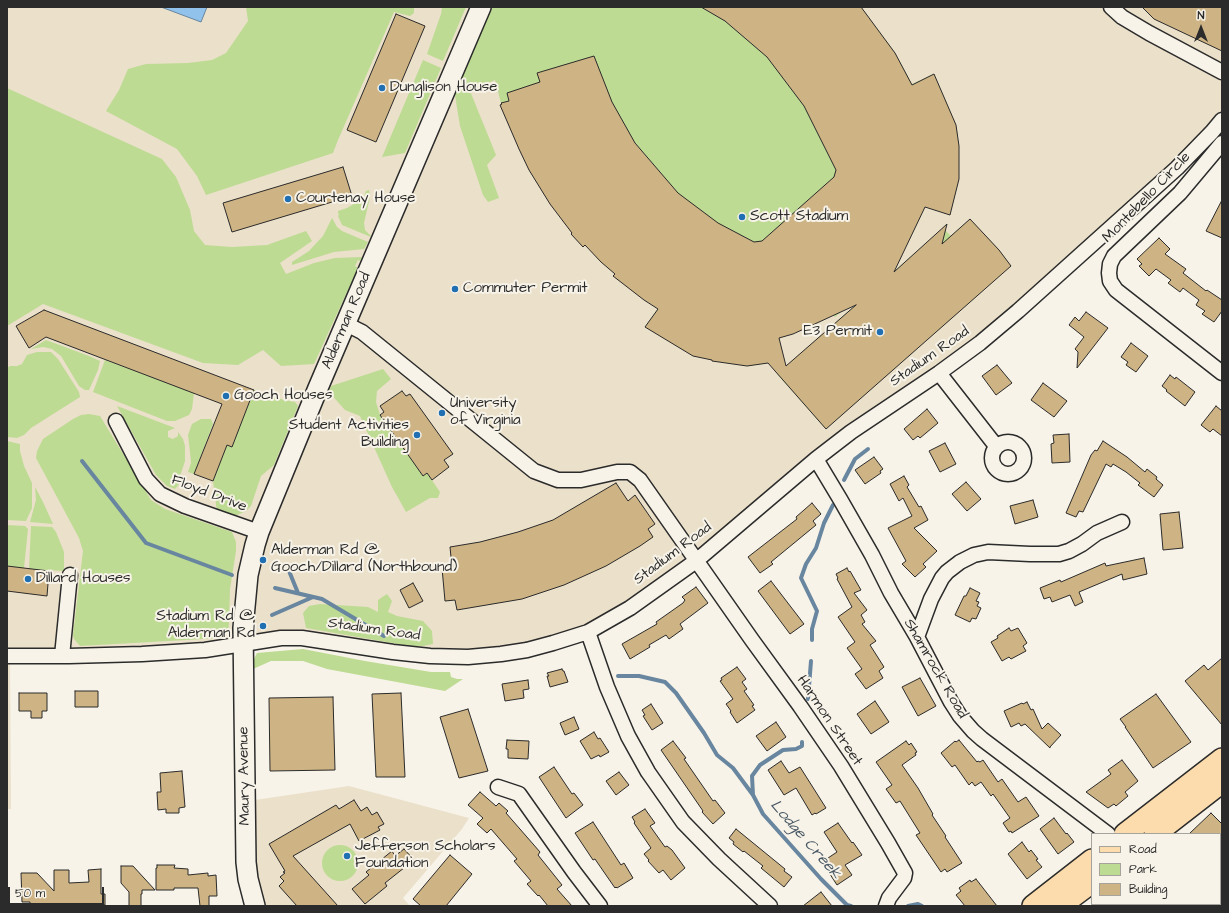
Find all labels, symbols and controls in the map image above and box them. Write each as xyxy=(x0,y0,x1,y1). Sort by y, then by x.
north arrow xyxy=(1181,8,1221,48)
text: N xyxy=(1198,8,1204,23)
place label: Dunglison House xyxy=(390,79,497,97)
marker: Dunglison House xyxy=(377,83,387,93)
street label: Montebello Circle xyxy=(1099,149,1195,247)
place label: Courtenay House xyxy=(296,190,415,208)
marker: Courtenay House xyxy=(283,194,293,204)
place label: Scott Stadium xyxy=(750,208,848,226)
marker: Scott Stadium xyxy=(737,212,747,222)
street label: Alderman Road xyxy=(319,270,375,372)
place label: Commuter Permit xyxy=(463,280,587,298)
marker: Commuter Permit xyxy=(450,284,460,294)
place label: E3 Permit xyxy=(804,323,872,341)
street label: Stadium Road xyxy=(887,323,973,391)
marker: E3 Permit xyxy=(875,327,885,337)
place label: Gooch Houses xyxy=(234,387,332,405)
marker: Gooch Houses xyxy=(221,391,231,401)
place label: University of Virginia xyxy=(450,395,521,430)
marker: University of Virginia xyxy=(437,408,447,418)
place label: Student Activities Building xyxy=(289,417,409,452)
marker: Student Activities Building xyxy=(412,430,422,440)
street label: Floyd Drive xyxy=(169,471,249,517)
street label: Stadium Road xyxy=(630,519,716,589)
place label: Alderman Rd @ Gooch/Dillard (Northbound) xyxy=(271,542,457,577)
marker: Alderman Rd @ Gooch/Dillard (Northbound) xyxy=(258,555,268,565)
place label: Dillard Houses xyxy=(36,570,131,588)
marker: Dillard Houses xyxy=(23,574,33,584)
place label: Stadium Rd @ Alderman Rd xyxy=(156,608,255,643)
street label: Stadium Road xyxy=(327,615,421,645)
street label: Shamrock Road xyxy=(899,616,971,722)
marker: Stadium Rd @ Alderman Rd xyxy=(258,621,268,631)
street label: Harmon Street xyxy=(792,672,866,770)
street label: Maury Avenue xyxy=(235,726,255,826)
water label: Lodge Creek xyxy=(765,796,845,884)
legend xyxy=(1091,833,1221,905)
place label: Jefferson Scholars Foundation xyxy=(355,838,496,873)
text: Road xyxy=(1129,841,1157,858)
marker: Jefferson Scholars Foundation xyxy=(342,851,352,861)
text: Park xyxy=(1129,861,1157,878)
scale bar xyxy=(10,879,106,905)
text: Building xyxy=(1129,881,1167,898)
text: 50 m xyxy=(15,885,45,902)

